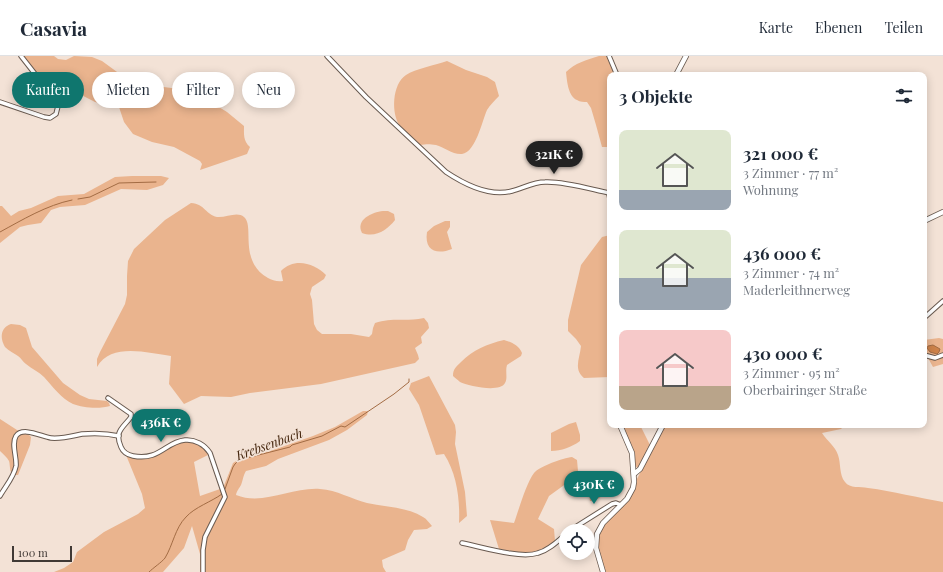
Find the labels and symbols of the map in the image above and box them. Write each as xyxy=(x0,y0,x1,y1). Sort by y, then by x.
pin: 321K € xyxy=(521,141,587,175)
pin: 436K € xyxy=(128,409,194,443)
water label: Krebsenbach xyxy=(232,424,304,464)
pin: 430K € xyxy=(561,471,627,505)
scale bar xyxy=(12,544,72,563)

